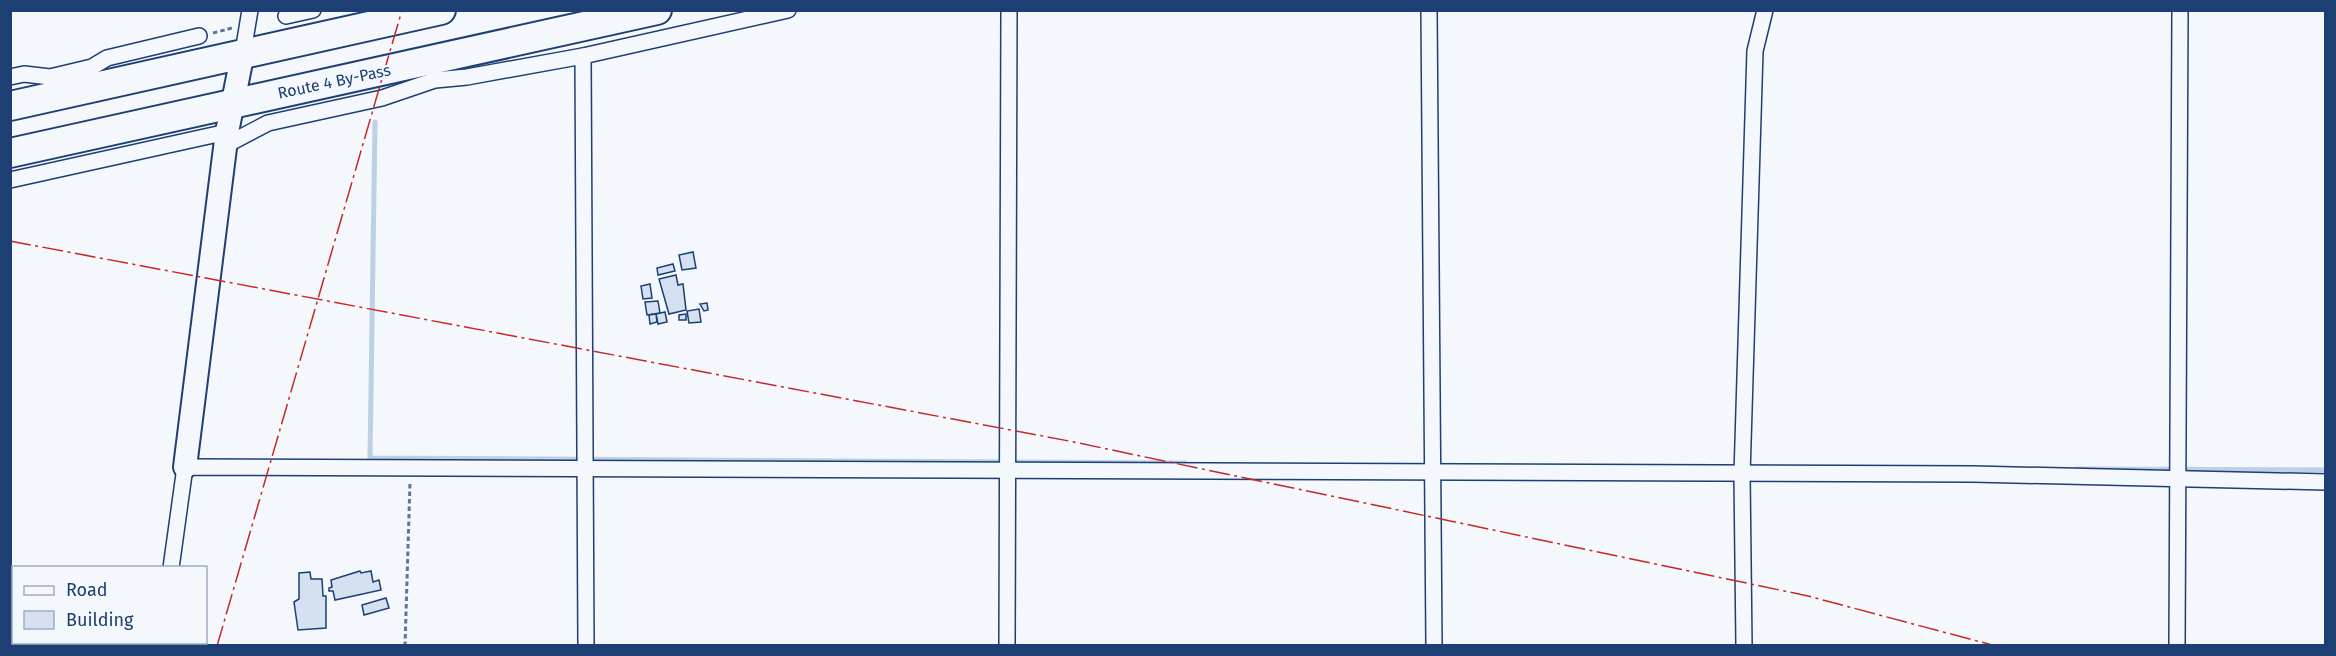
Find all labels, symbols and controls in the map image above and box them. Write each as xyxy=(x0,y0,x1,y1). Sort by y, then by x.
street label: Route 4 By-Pass xyxy=(276,60,392,103)
legend xyxy=(12,566,207,644)
text: Road xyxy=(66,579,108,601)
text: Building xyxy=(66,609,134,631)

